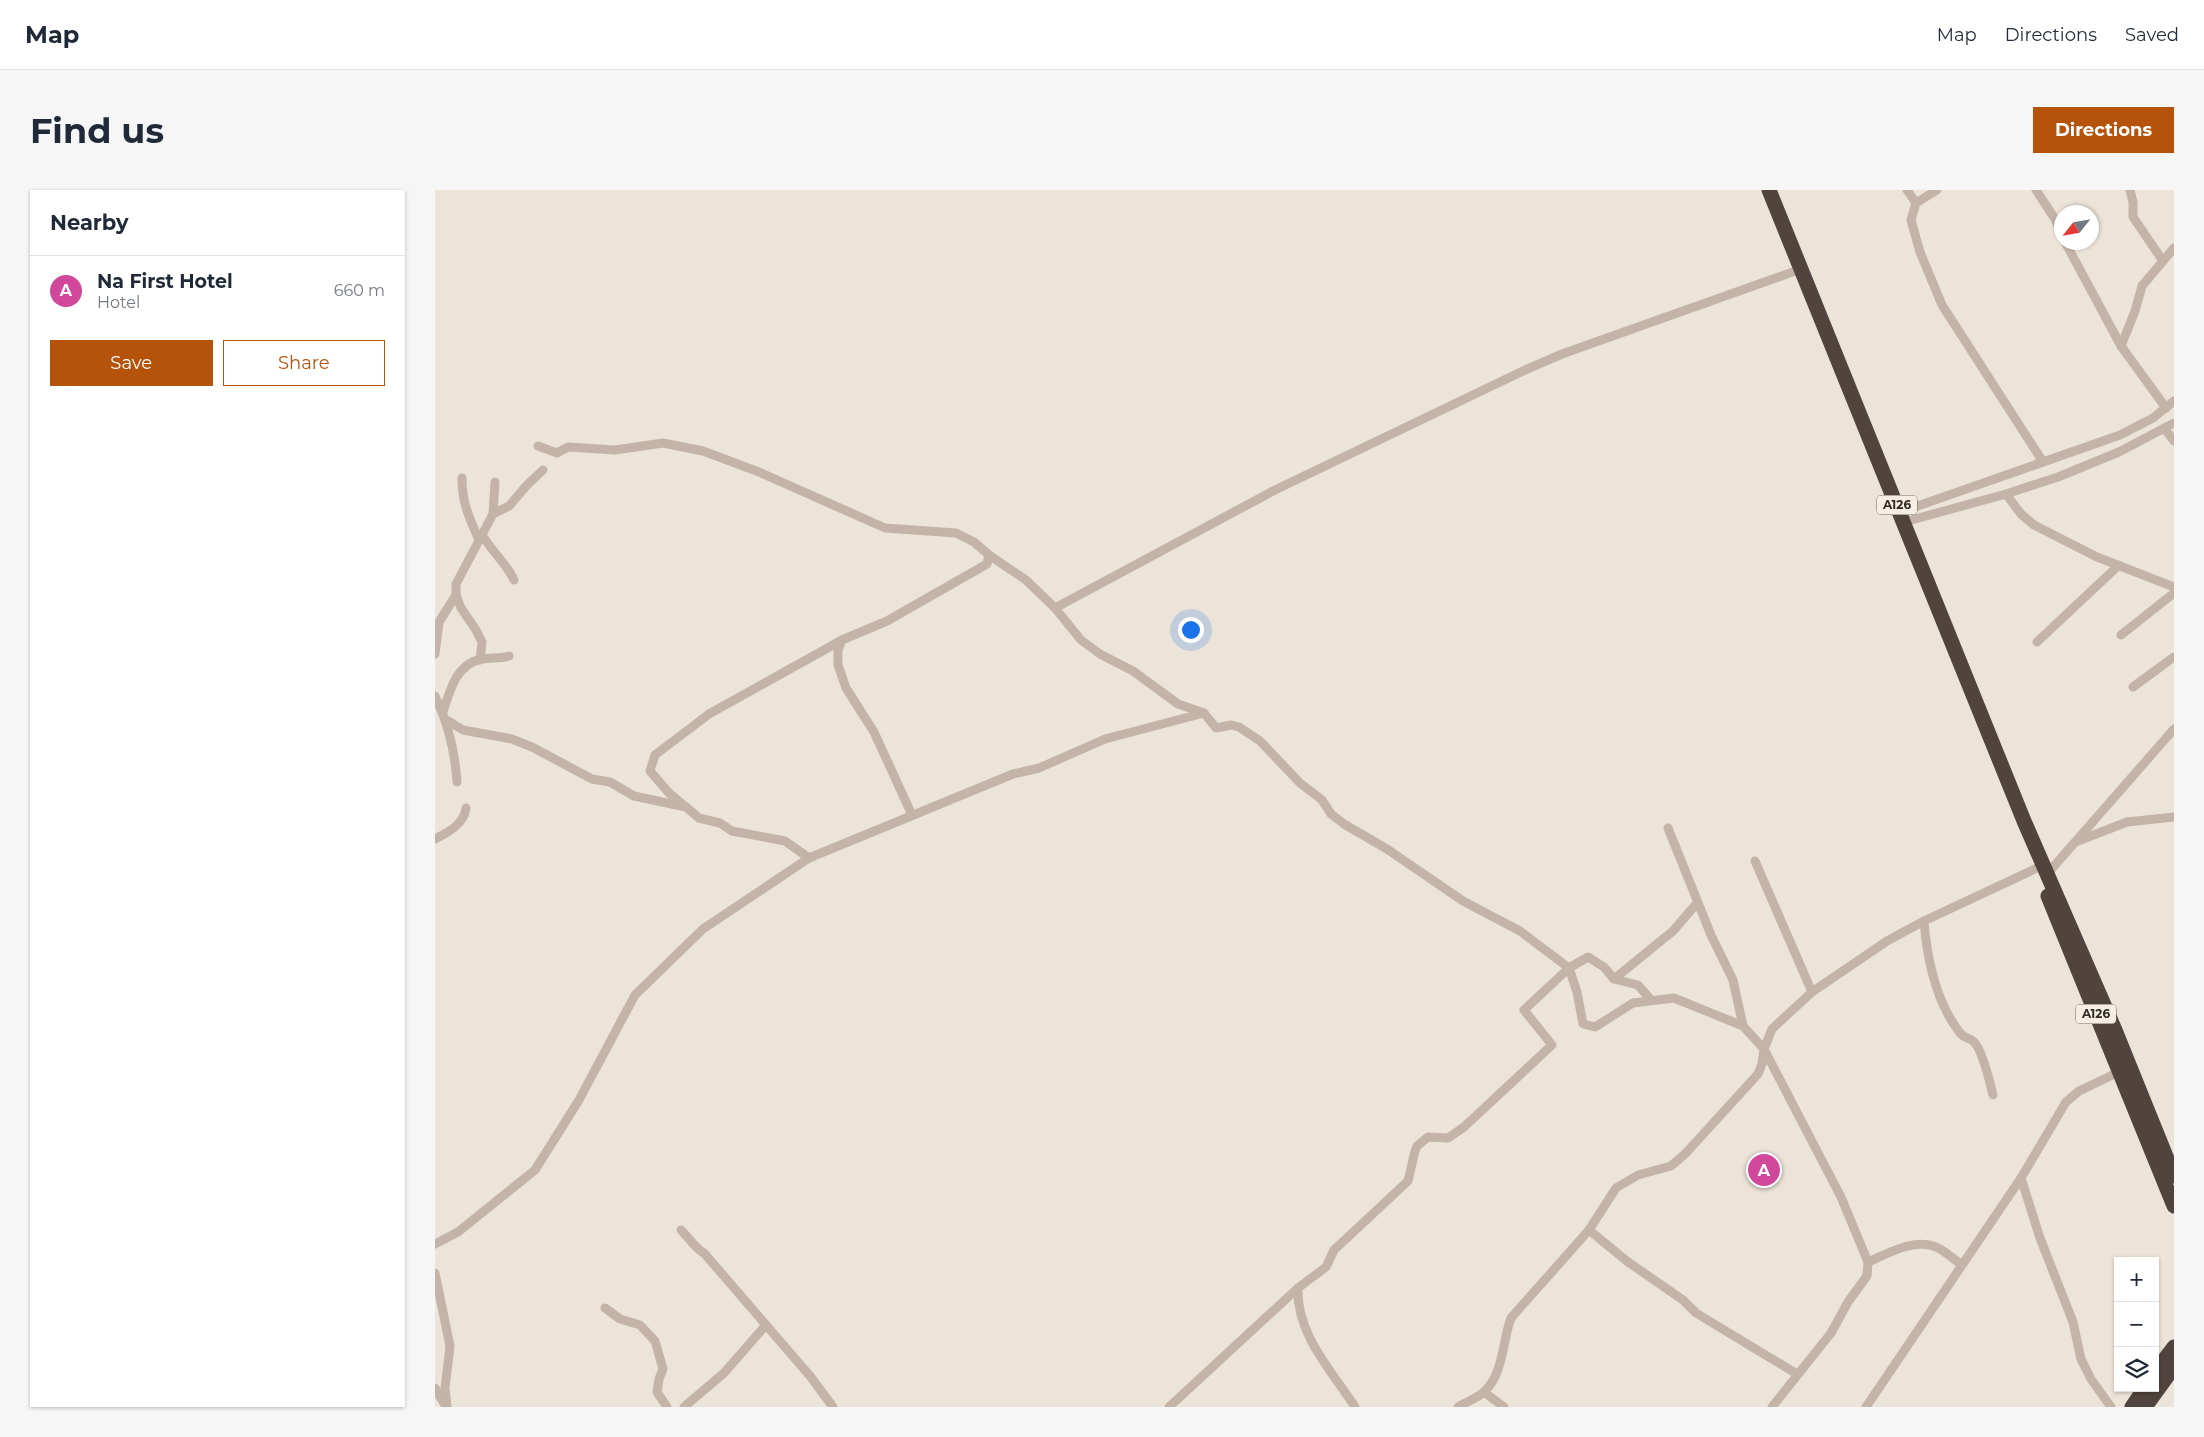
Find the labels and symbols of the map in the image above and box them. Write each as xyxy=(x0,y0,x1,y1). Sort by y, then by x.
north arrow xyxy=(2054,205,2099,250)
road number: A126 xyxy=(1877,496,1917,514)
your location xyxy=(1178,617,1204,643)
road number: A126 xyxy=(2076,1004,2116,1024)
pin: A xyxy=(1748,1151,1780,1189)

